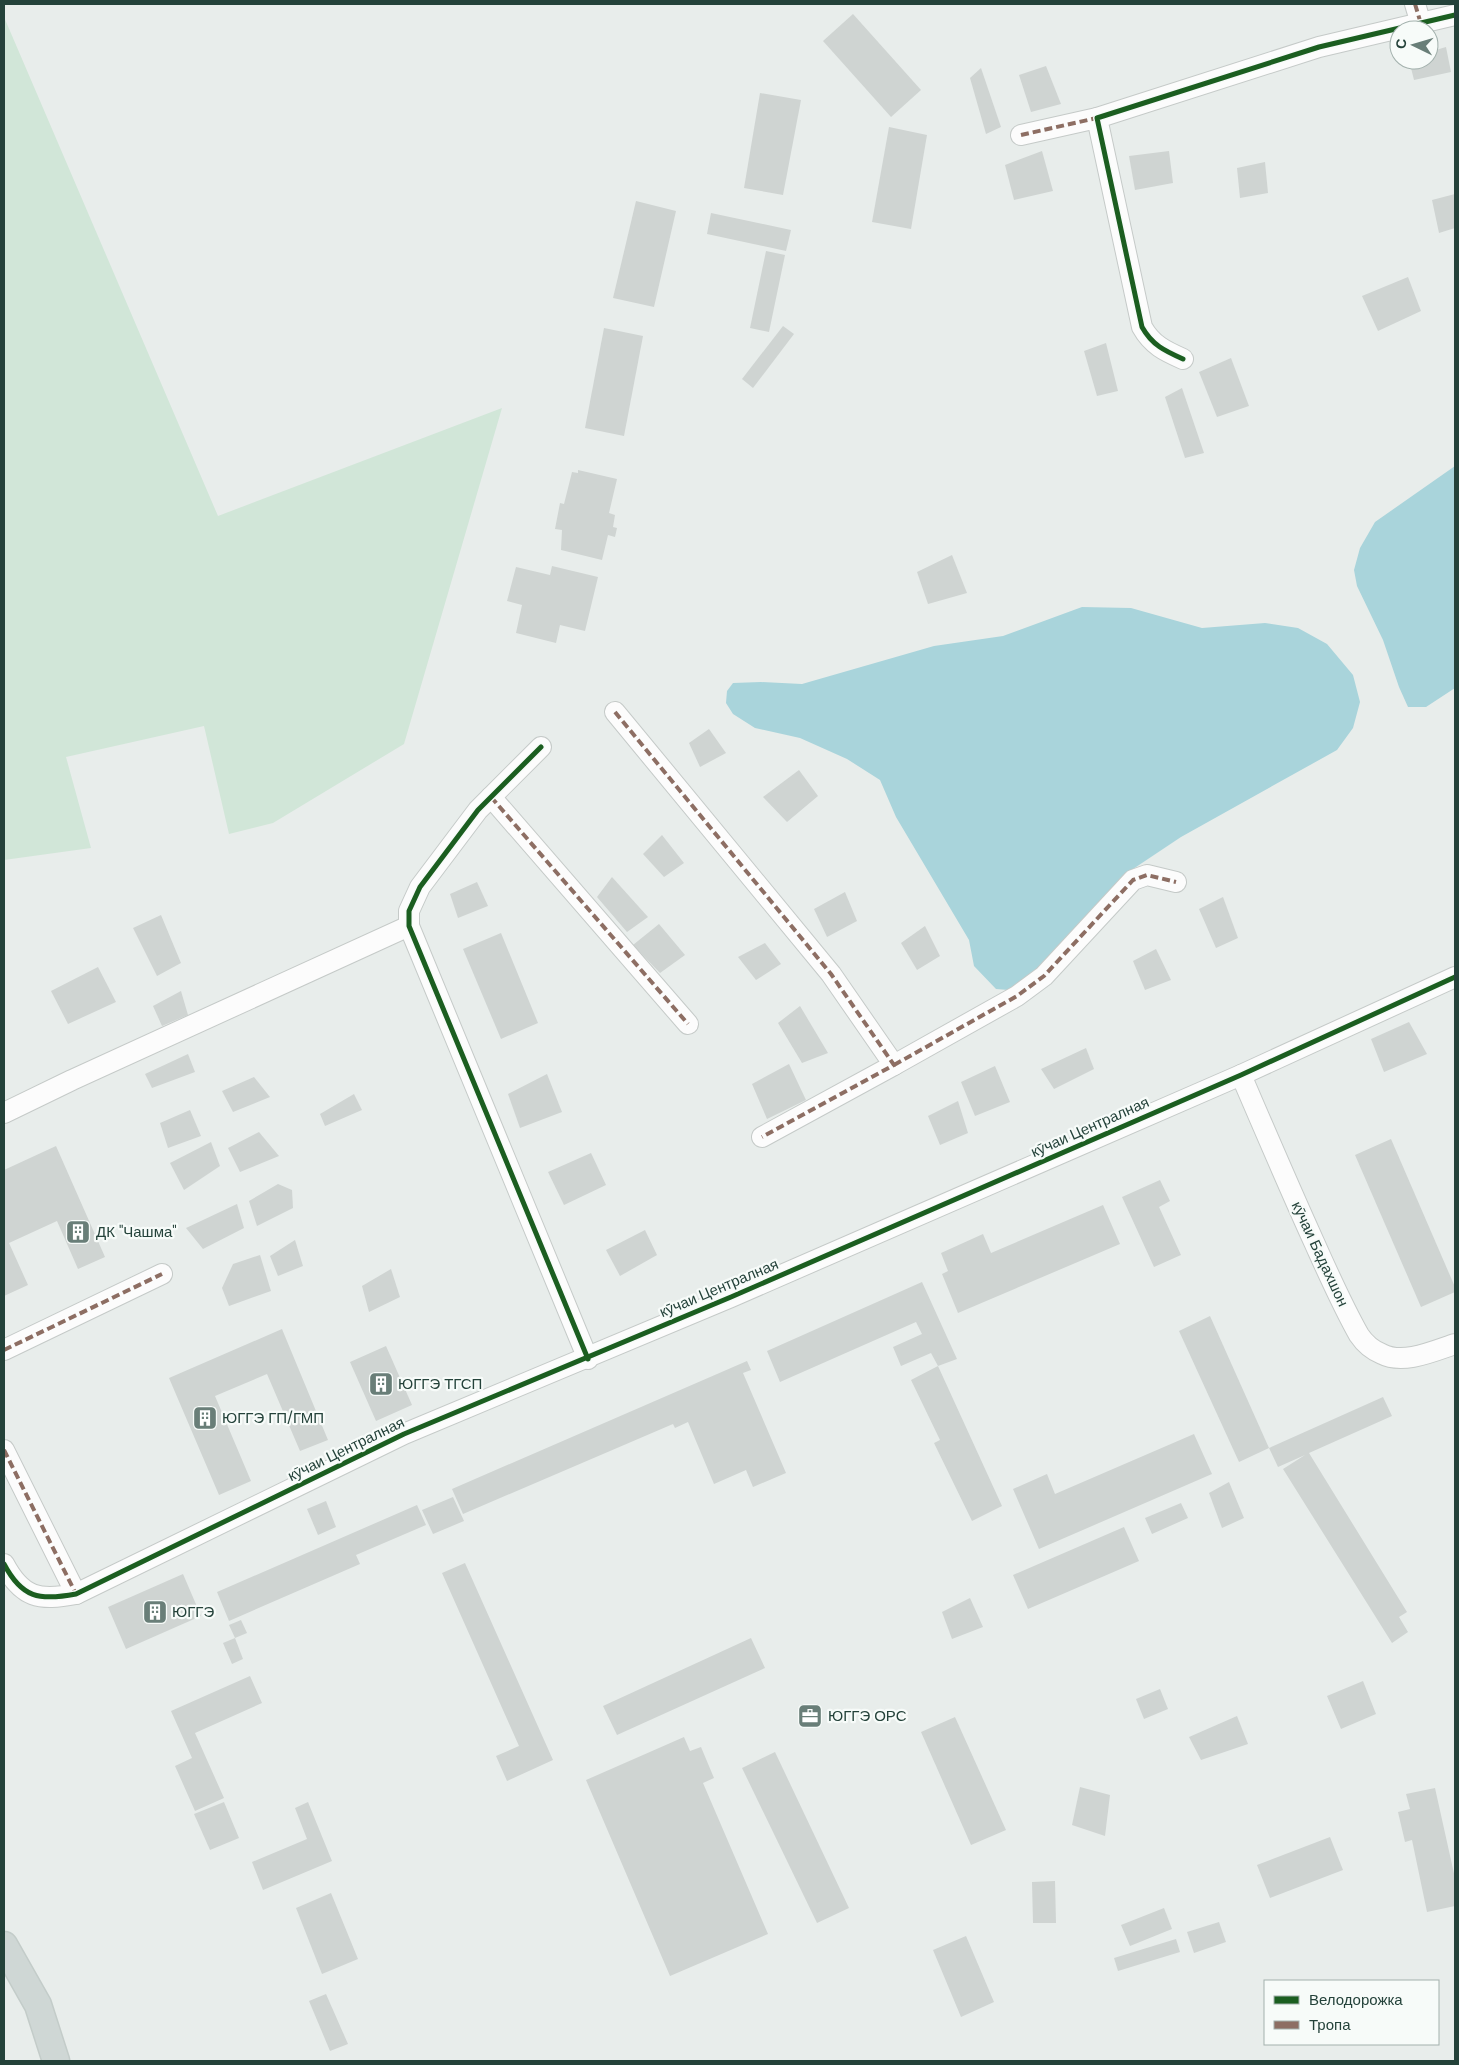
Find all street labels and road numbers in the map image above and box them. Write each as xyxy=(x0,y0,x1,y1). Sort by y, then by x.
street label: кӯчаи Централная xyxy=(1028,1092,1152,1162)
street label: кӯчаи Бадахшон xyxy=(1287,1198,1353,1310)
street label: кӯчаи Централная xyxy=(656,1254,782,1322)
street label: кӯчаи Централная xyxy=(284,1412,408,1486)

